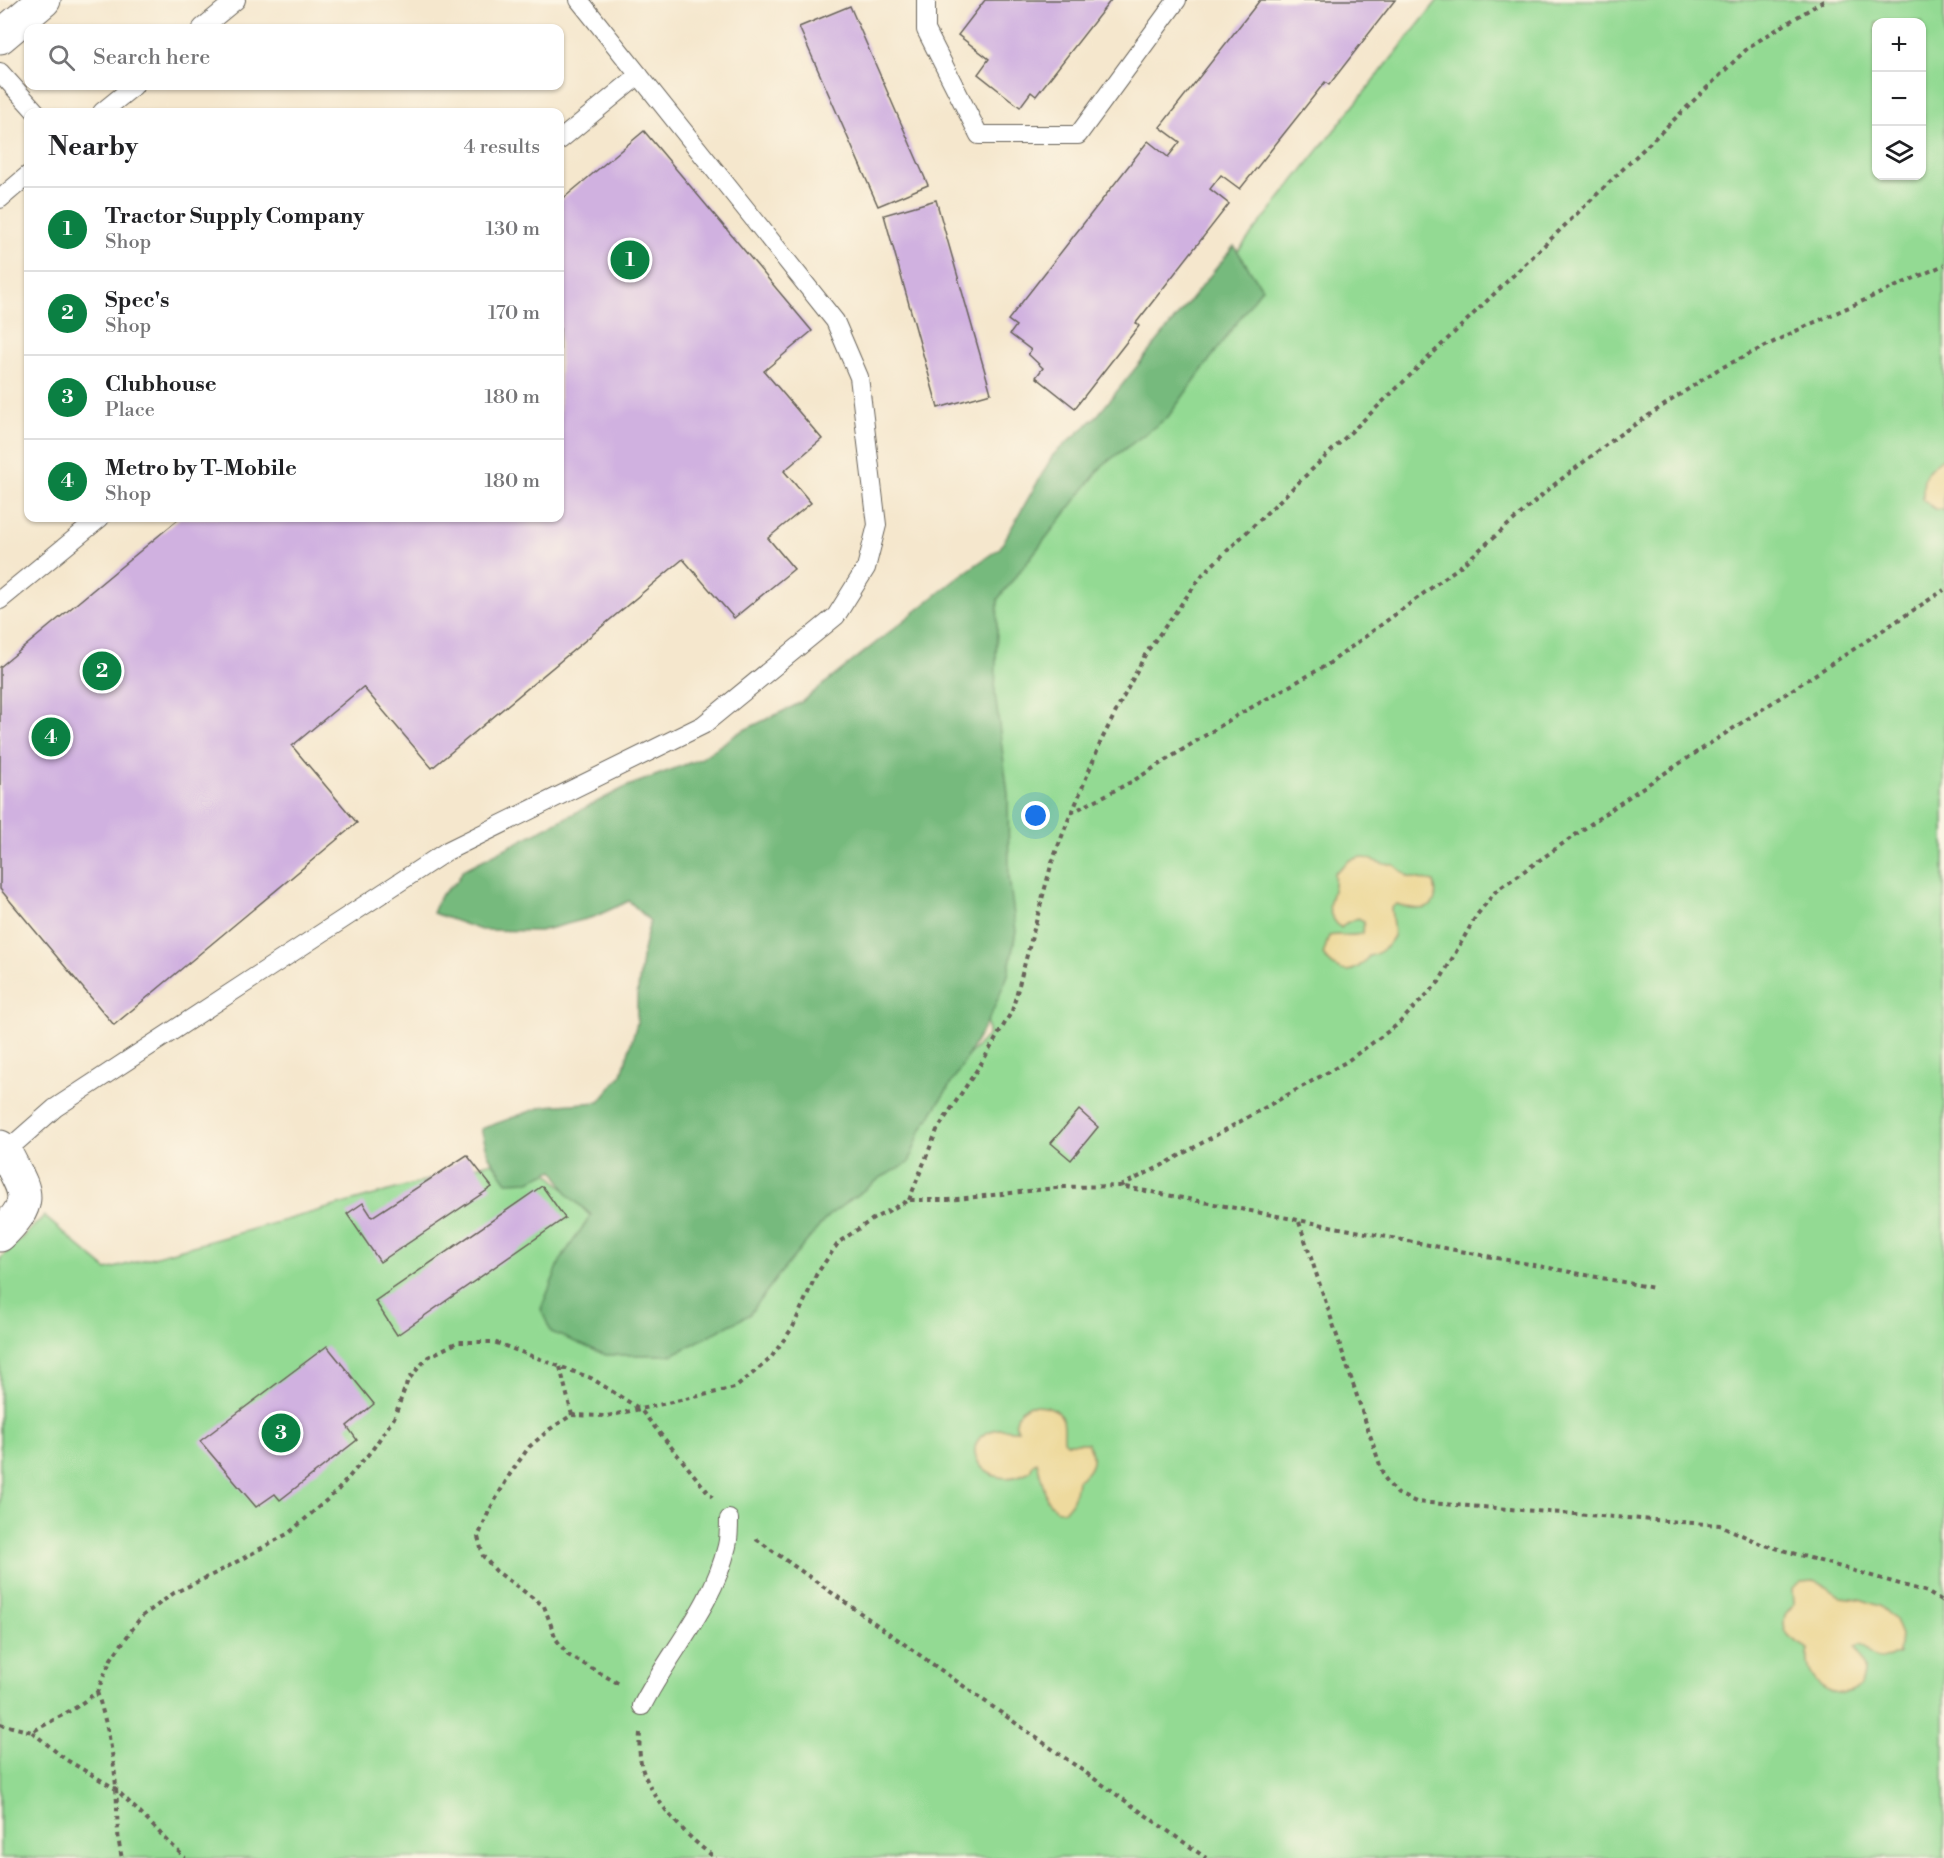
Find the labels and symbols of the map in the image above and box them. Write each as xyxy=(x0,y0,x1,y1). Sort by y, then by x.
pin: 1 xyxy=(610,238,650,282)
pin: 2 xyxy=(82,648,122,694)
pin: 4 xyxy=(32,714,70,760)
your location xyxy=(1021,801,1050,830)
pin: 3 xyxy=(262,1410,300,1456)

